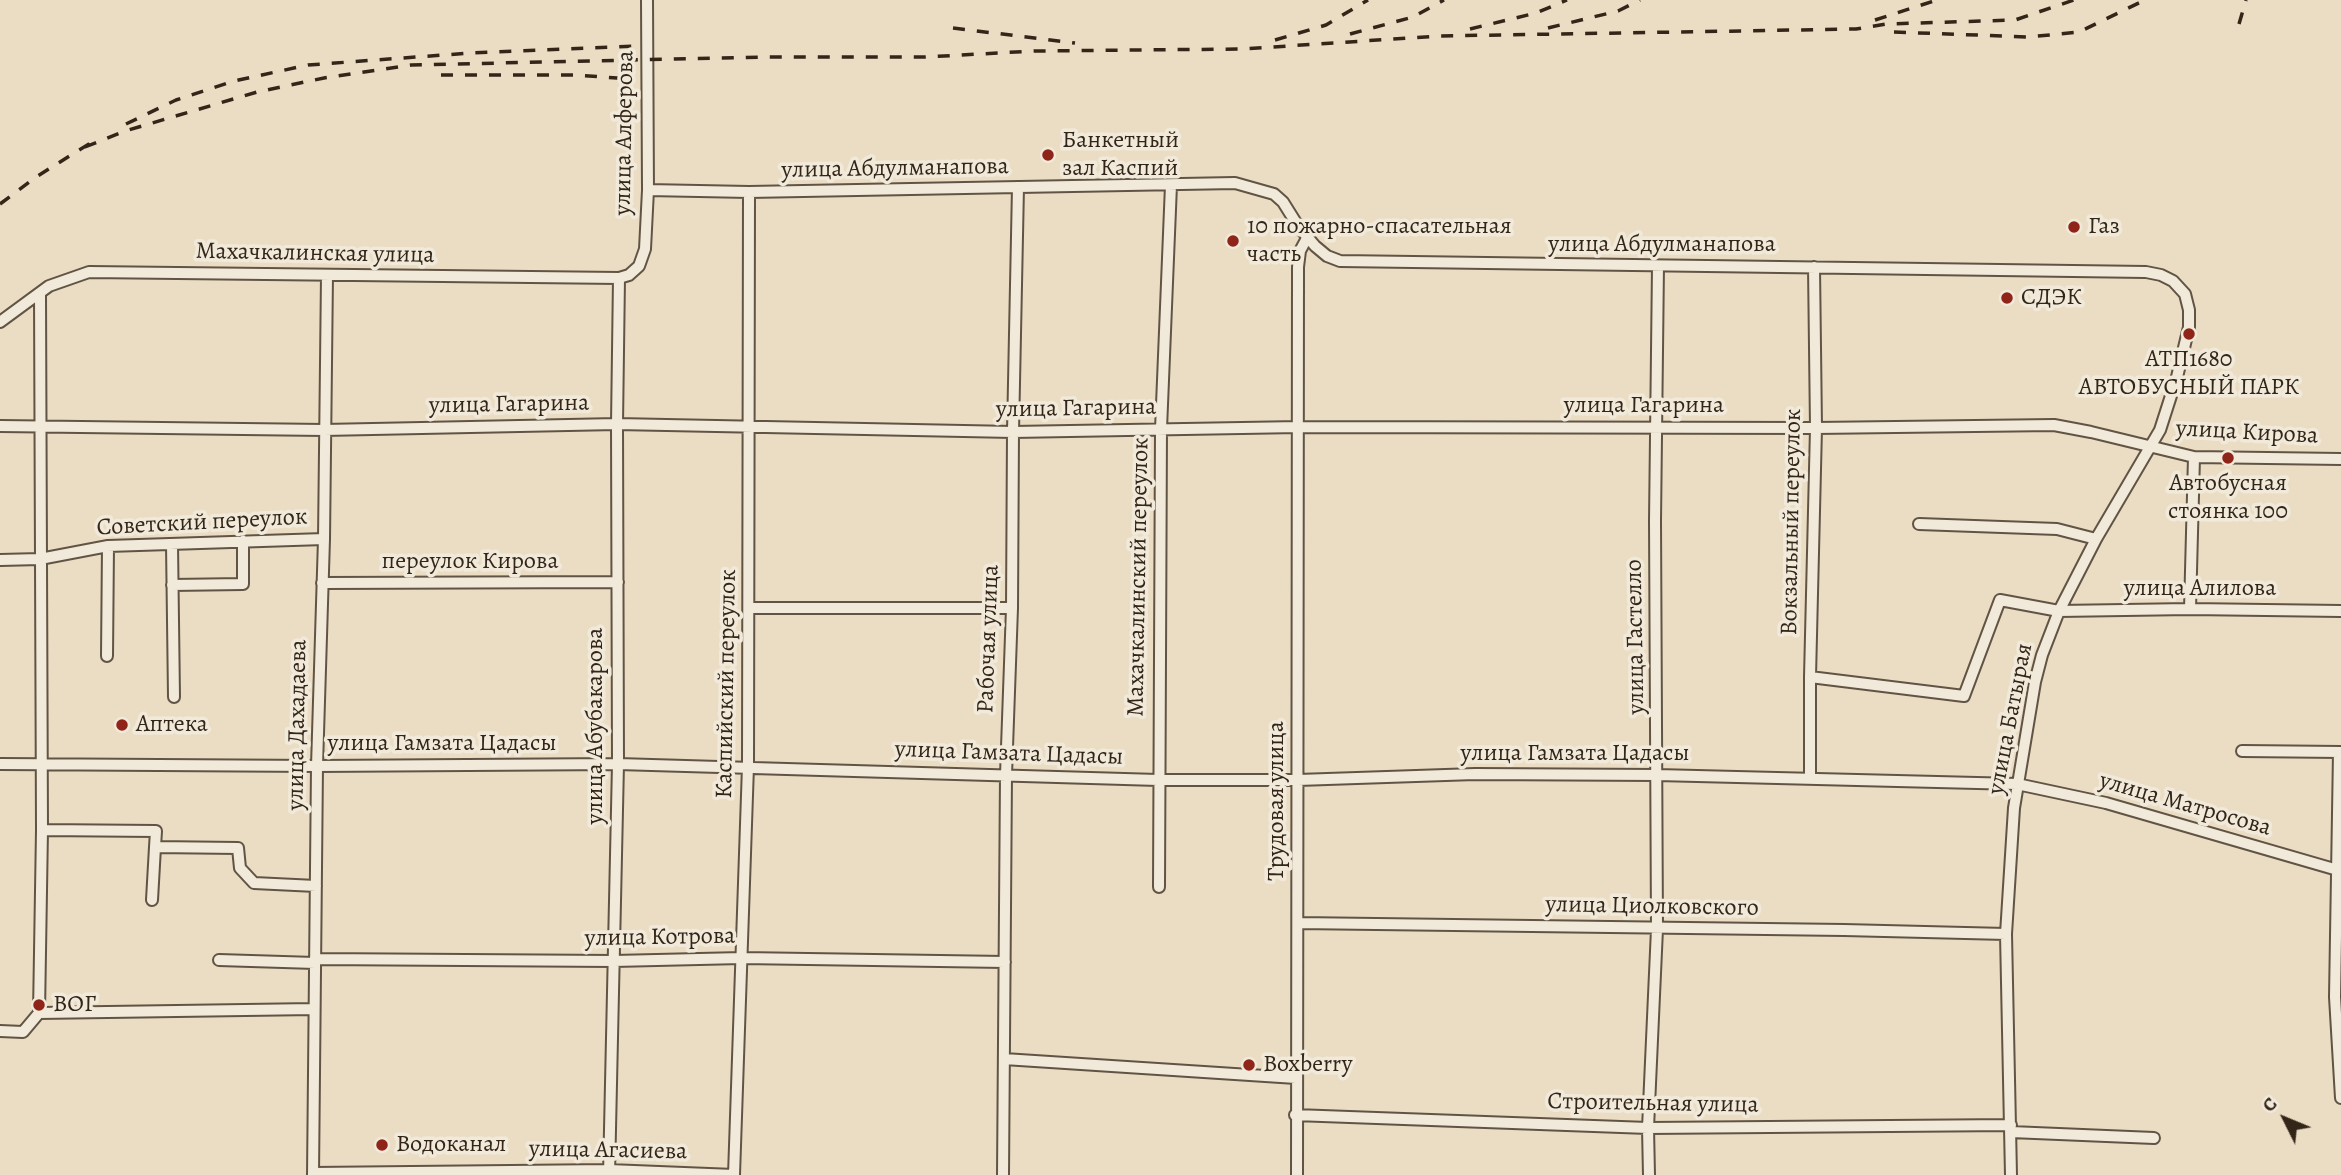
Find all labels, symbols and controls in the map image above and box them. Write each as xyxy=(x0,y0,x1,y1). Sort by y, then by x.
street label: улица Алферова xyxy=(609,50,641,216)
place label: Банкетный зал Каспий xyxy=(1062,127,1179,183)
marker: Банкетный зал Каспий xyxy=(1040,147,1056,163)
street label: улица Абдулманапова xyxy=(781,153,1009,185)
place label: 10 пожарно-спасательная часть xyxy=(1247,213,1511,269)
place label: Газ xyxy=(2088,213,2120,241)
marker: Газ xyxy=(2066,219,2082,235)
street label: улица Абдулманапова xyxy=(1548,231,1776,259)
marker: 10 пожарно-спасательная часть xyxy=(1225,233,1241,249)
street label: Махачкалинская улица xyxy=(195,238,435,270)
place label: СДЭК xyxy=(2021,284,2081,312)
marker: СДЭК xyxy=(1999,290,2015,306)
marker: АТП1680 АВТОБУСНЫЙ ПАРК xyxy=(2181,326,2197,342)
place label: АТП1680 АВТОБУСНЫЙ ПАРК xyxy=(2079,346,2299,402)
street label: улица Гагарина xyxy=(429,389,589,421)
street label: улица Гагарина xyxy=(1564,392,1724,420)
street label: улица Гагарина xyxy=(996,393,1156,425)
street label: Вокзальный переулок xyxy=(1776,408,1808,636)
street label: улица Кирова xyxy=(2175,415,2319,451)
street label: Махачкалинский переулок xyxy=(1122,437,1156,717)
marker: Автобусная стоянка 100 xyxy=(2220,450,2236,466)
place label: Автобусная стоянка 100 xyxy=(2168,470,2288,526)
street label: Советский переулок xyxy=(96,503,308,543)
street label: переулок Кирова xyxy=(382,548,558,576)
street label: улица Гастелло xyxy=(1620,559,1652,715)
street label: Рабочая улица xyxy=(972,564,1006,714)
street label: Каспийский переулок xyxy=(711,569,743,799)
street label: улица Алилова xyxy=(2124,575,2276,603)
street label: улица Абубакарова xyxy=(582,628,610,824)
street label: улица Дахадаева xyxy=(282,639,314,811)
street label: улица Батырая xyxy=(1982,641,2040,797)
place label: Аптека xyxy=(136,711,208,739)
marker: Аптека xyxy=(114,717,130,733)
street label: Трудовая улица xyxy=(1263,721,1291,881)
street label: улица Гамзата Цадасы xyxy=(328,730,556,758)
street label: улица Гамзата Цадасы xyxy=(894,736,1124,772)
street label: улица Гамзата Цадасы xyxy=(1461,740,1689,768)
street label: улица Матросова xyxy=(2096,767,2274,843)
street label: улица Циолковского xyxy=(1545,891,1759,923)
street label: улица Котрова xyxy=(584,922,736,954)
place label: ВОГ xyxy=(53,991,96,1019)
marker: ВОГ xyxy=(31,997,47,1013)
place label: Boxberry xyxy=(1263,1051,1352,1079)
marker: Boxberry xyxy=(1241,1057,1257,1073)
north arrow xyxy=(2250,1084,2320,1154)
street label: Строительная улица xyxy=(1547,1088,1759,1120)
text: С xyxy=(2256,1092,2283,1118)
place label: Водоканал xyxy=(396,1131,506,1159)
street label: улица Агасиева xyxy=(529,1135,687,1167)
marker: Водоканал xyxy=(374,1137,390,1153)

